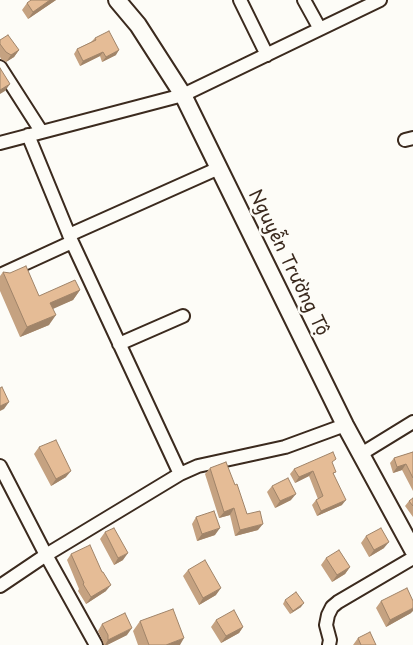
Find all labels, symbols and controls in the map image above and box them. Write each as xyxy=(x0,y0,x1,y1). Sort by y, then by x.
street label: Nguyễn Trường Tộ xyxy=(243,186,333,340)

